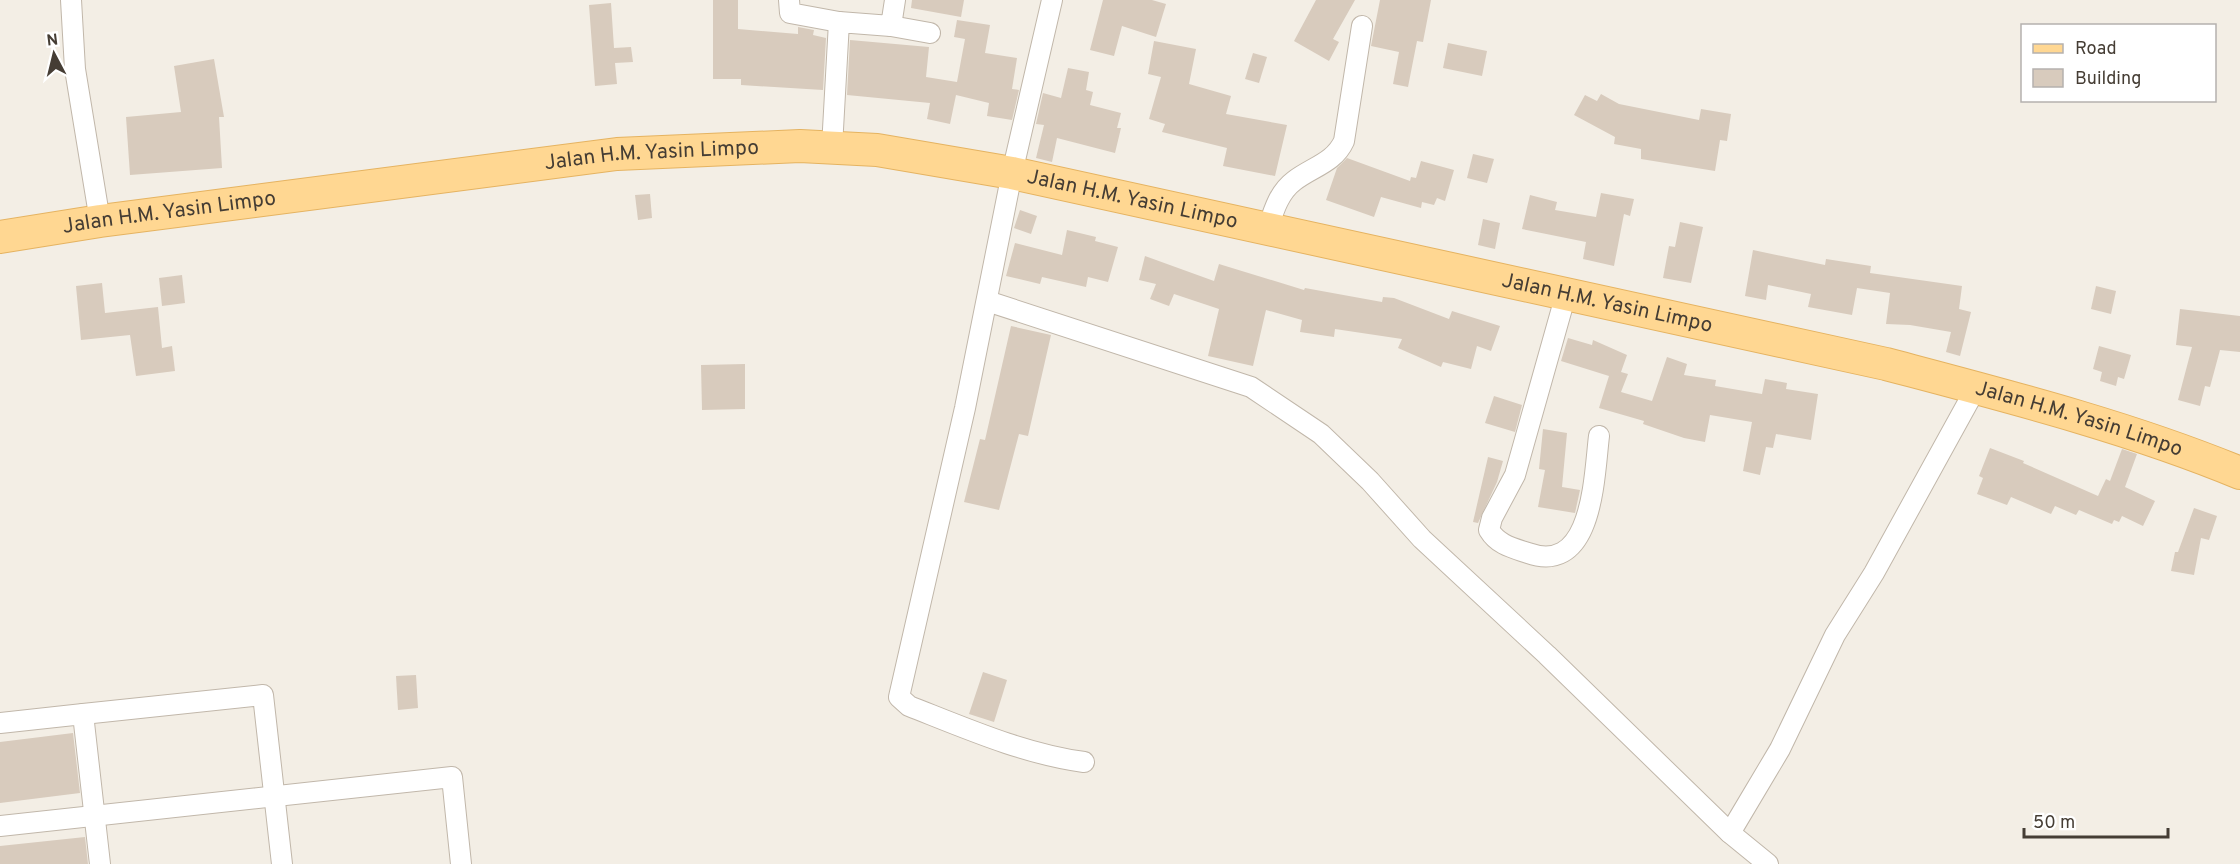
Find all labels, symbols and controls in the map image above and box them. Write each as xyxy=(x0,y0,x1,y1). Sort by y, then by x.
north arrow xyxy=(24,24,84,84)
legend xyxy=(2021,24,2216,102)
text: N xyxy=(45,30,59,52)
text: Road xyxy=(2075,38,2117,61)
text: Building xyxy=(2075,68,2141,91)
street label: Jalan H.M. Yasin Limpo xyxy=(543,134,759,177)
street label: Jalan H.M. Yasin Limpo xyxy=(1024,163,1240,235)
street label: Jalan H.M. Yasin Limpo xyxy=(61,185,278,240)
street label: Jalan H.M. Yasin Limpo xyxy=(1499,267,1715,339)
street label: Jalan H.M. Yasin Limpo xyxy=(1972,375,2186,463)
scale bar xyxy=(2024,801,2168,839)
text: 50 m xyxy=(2033,812,2075,835)

